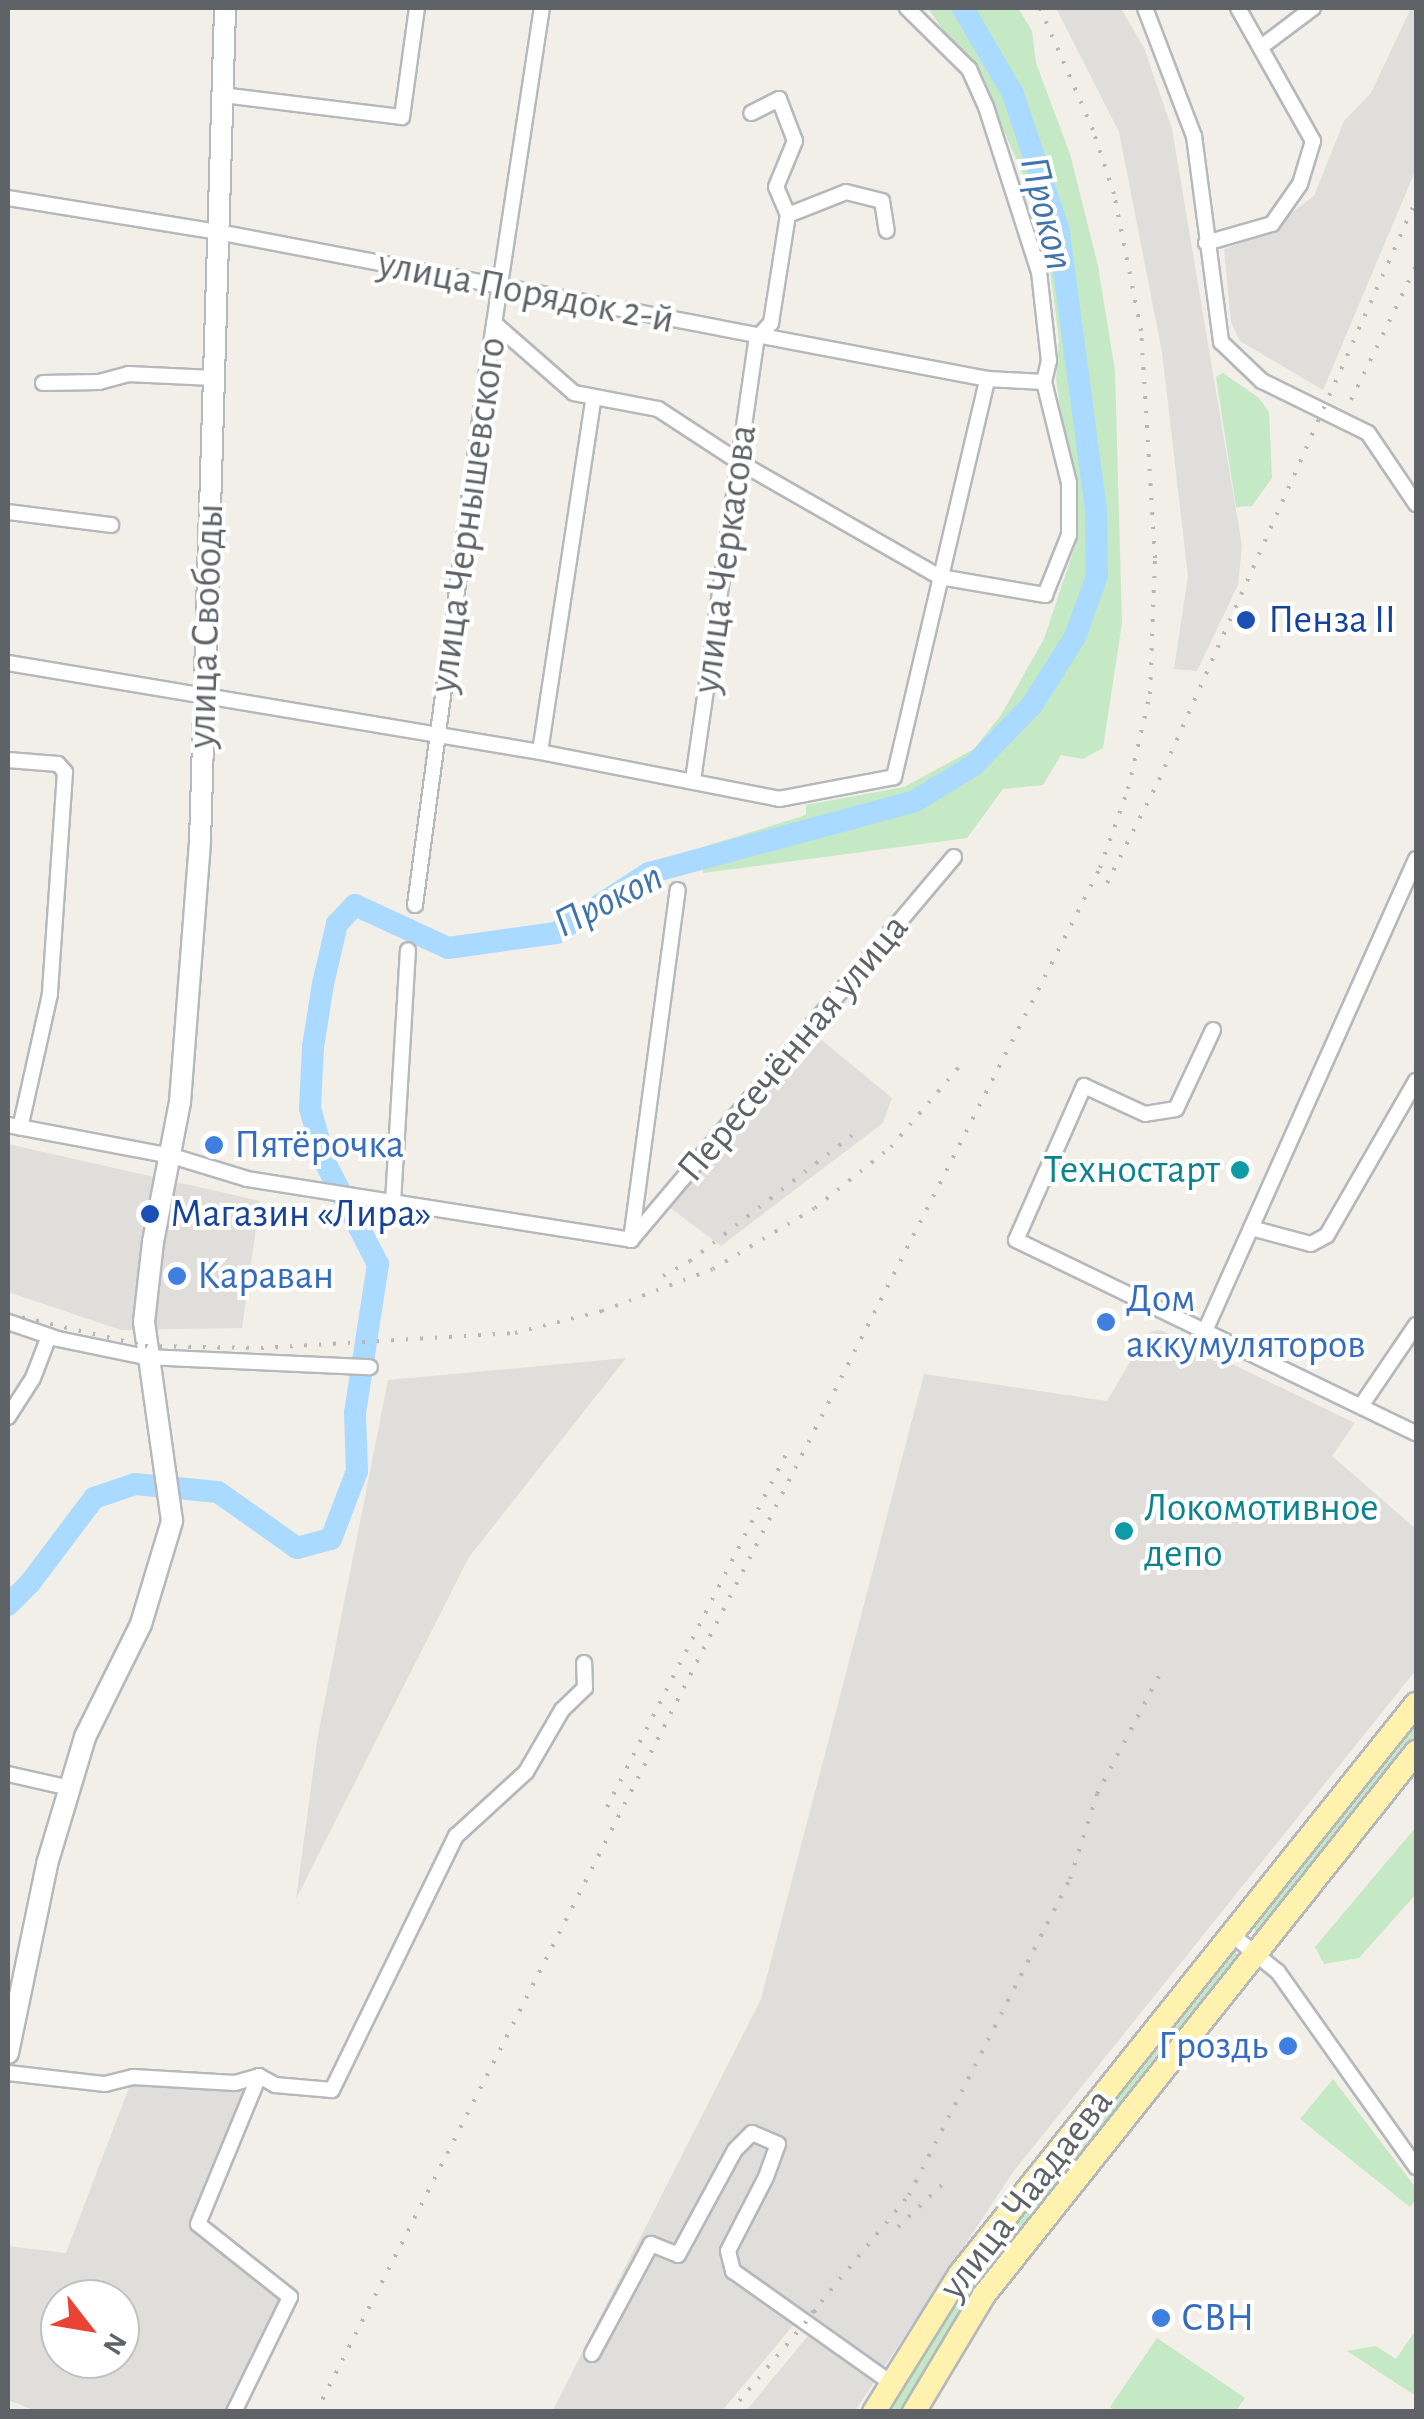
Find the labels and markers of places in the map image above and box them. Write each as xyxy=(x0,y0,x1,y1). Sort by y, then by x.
place label: Пенза II xyxy=(1268,596,1396,644)
marker: Пенза II xyxy=(1233,607,1259,633)
place label: Пятёрочка xyxy=(234,1121,404,1169)
marker: Пятёрочка xyxy=(203,1134,225,1156)
place label: Техностарт xyxy=(1044,1146,1220,1194)
marker: Техностарт xyxy=(1229,1159,1251,1181)
place label: Магазин «Лира» xyxy=(170,1190,432,1238)
marker: Магазин «Лира» xyxy=(139,1203,161,1225)
place label: Караван xyxy=(197,1252,334,1300)
marker: Караван xyxy=(166,1265,188,1287)
place label: Дом аккумуляторов xyxy=(1126,1275,1366,1369)
marker: Дом аккумуляторов xyxy=(1095,1311,1117,1333)
place label: Локомотивное депо xyxy=(1144,1484,1379,1578)
marker: Локомотивное депо xyxy=(1113,1520,1135,1542)
place label: Гроздь xyxy=(1158,2022,1268,2070)
marker: Гроздь xyxy=(1277,2035,1299,2057)
place label: СВН xyxy=(1181,2294,1254,2342)
marker: СВН xyxy=(1150,2307,1172,2329)

